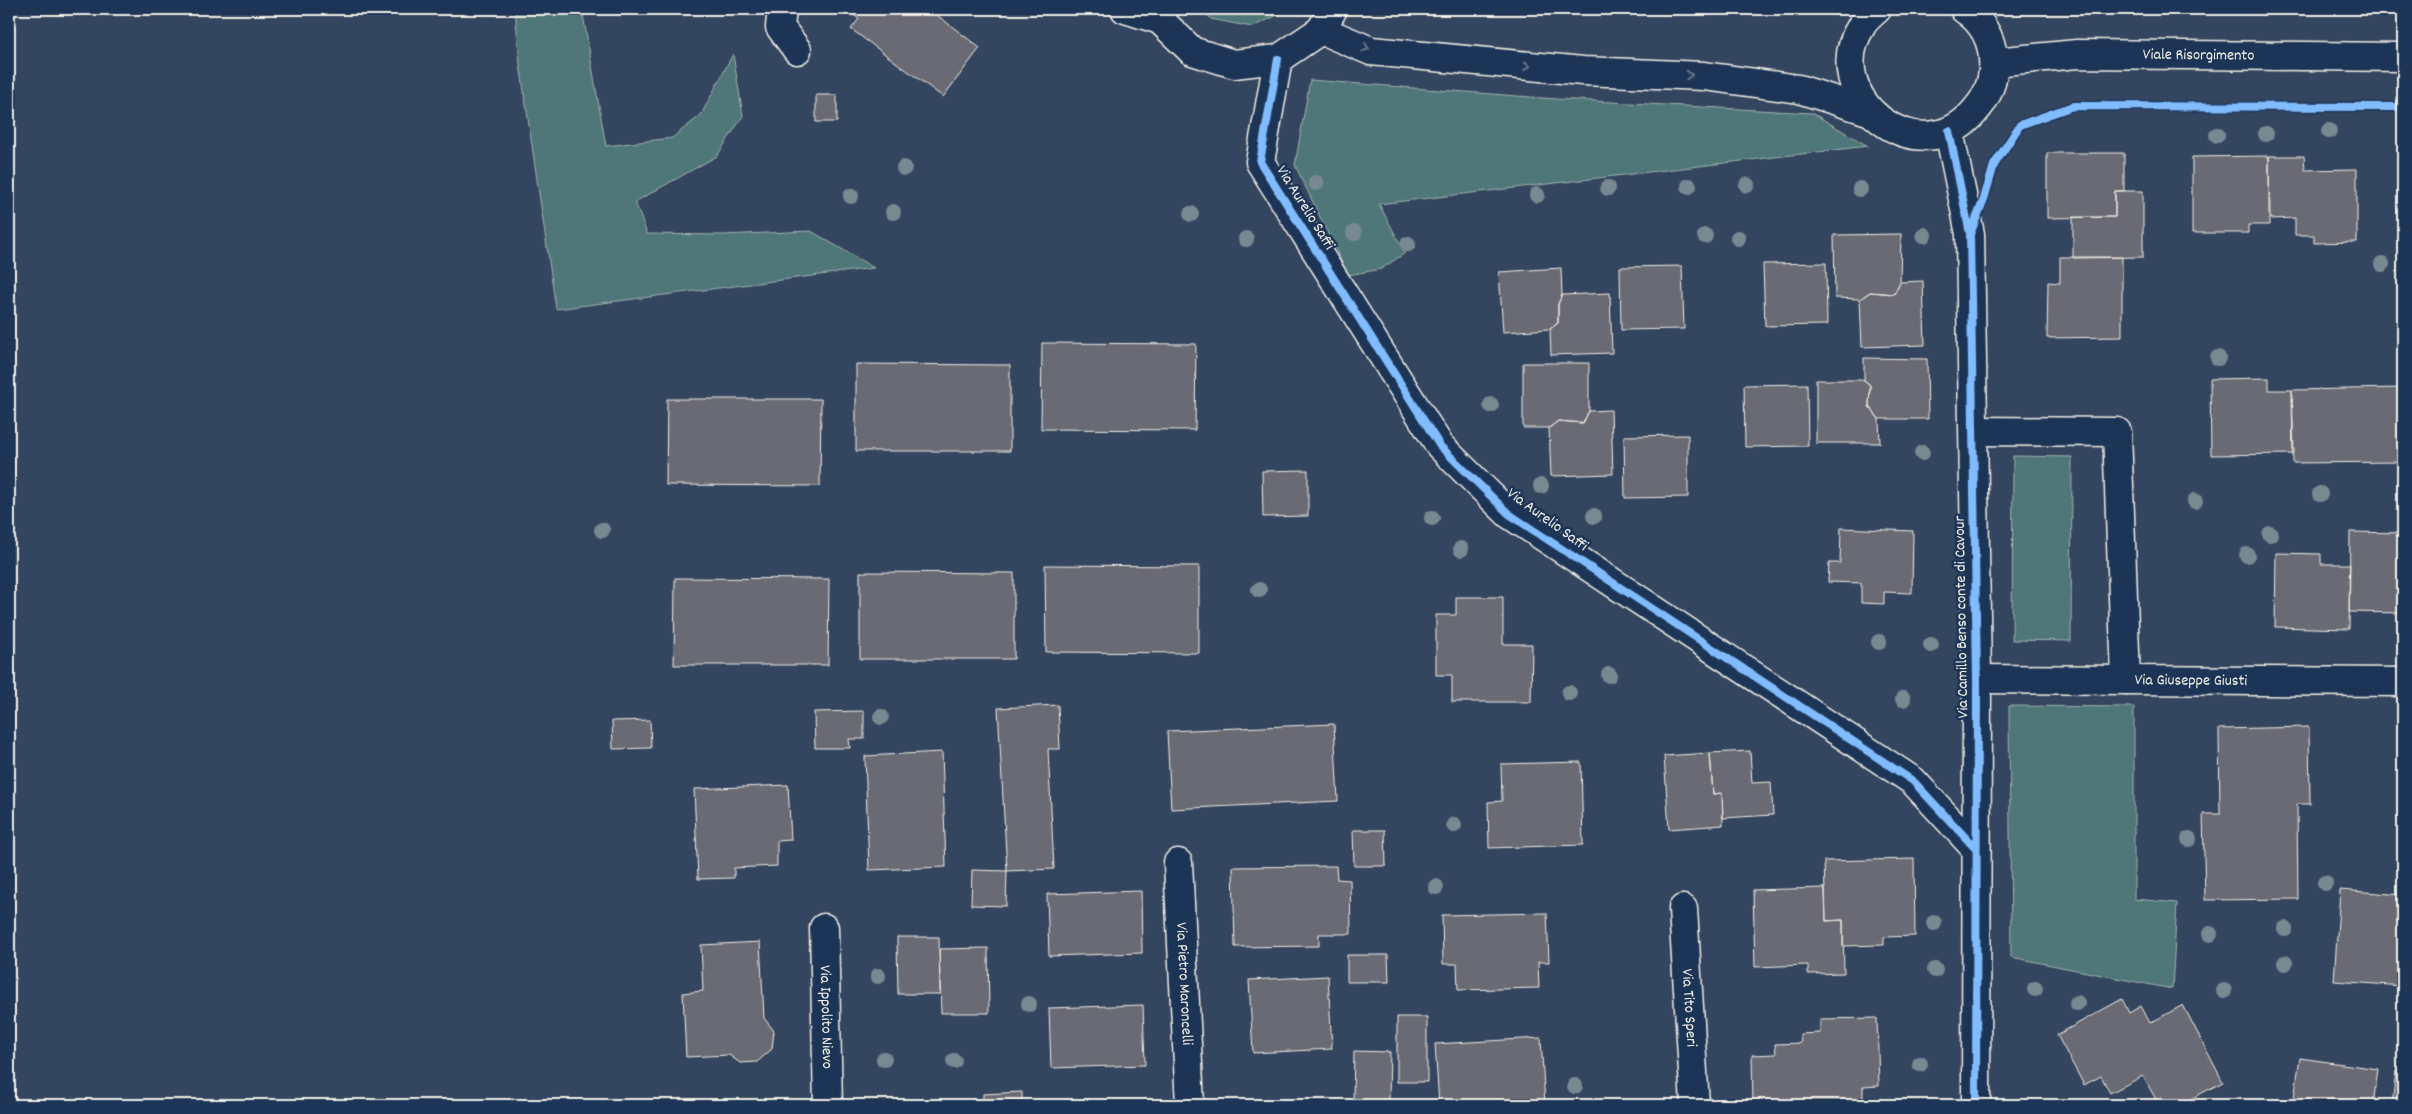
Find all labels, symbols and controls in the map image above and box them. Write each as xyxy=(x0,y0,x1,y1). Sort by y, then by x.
one-way arrow xyxy=(1361,42,1370,52)
street label: Viale Risorgimento xyxy=(2143,43,2255,67)
one-way arrow xyxy=(1524,60,1532,71)
one-way arrow xyxy=(1686,70,1694,80)
street label: Via Aurelio Saffi xyxy=(1270,161,1340,255)
street label: Via Aurelio Saffi xyxy=(1501,483,1593,557)
street label: Via Camillo Benso conte di Cavour xyxy=(1949,515,1975,719)
street label: Via Giuseppe Giusti xyxy=(2135,669,2247,692)
street label: Via Pietro Maroncelli xyxy=(1169,922,1199,1046)
street label: Via Ippolito Nievo xyxy=(813,965,839,1069)
street label: Via Tito Speri xyxy=(1675,968,1703,1048)

